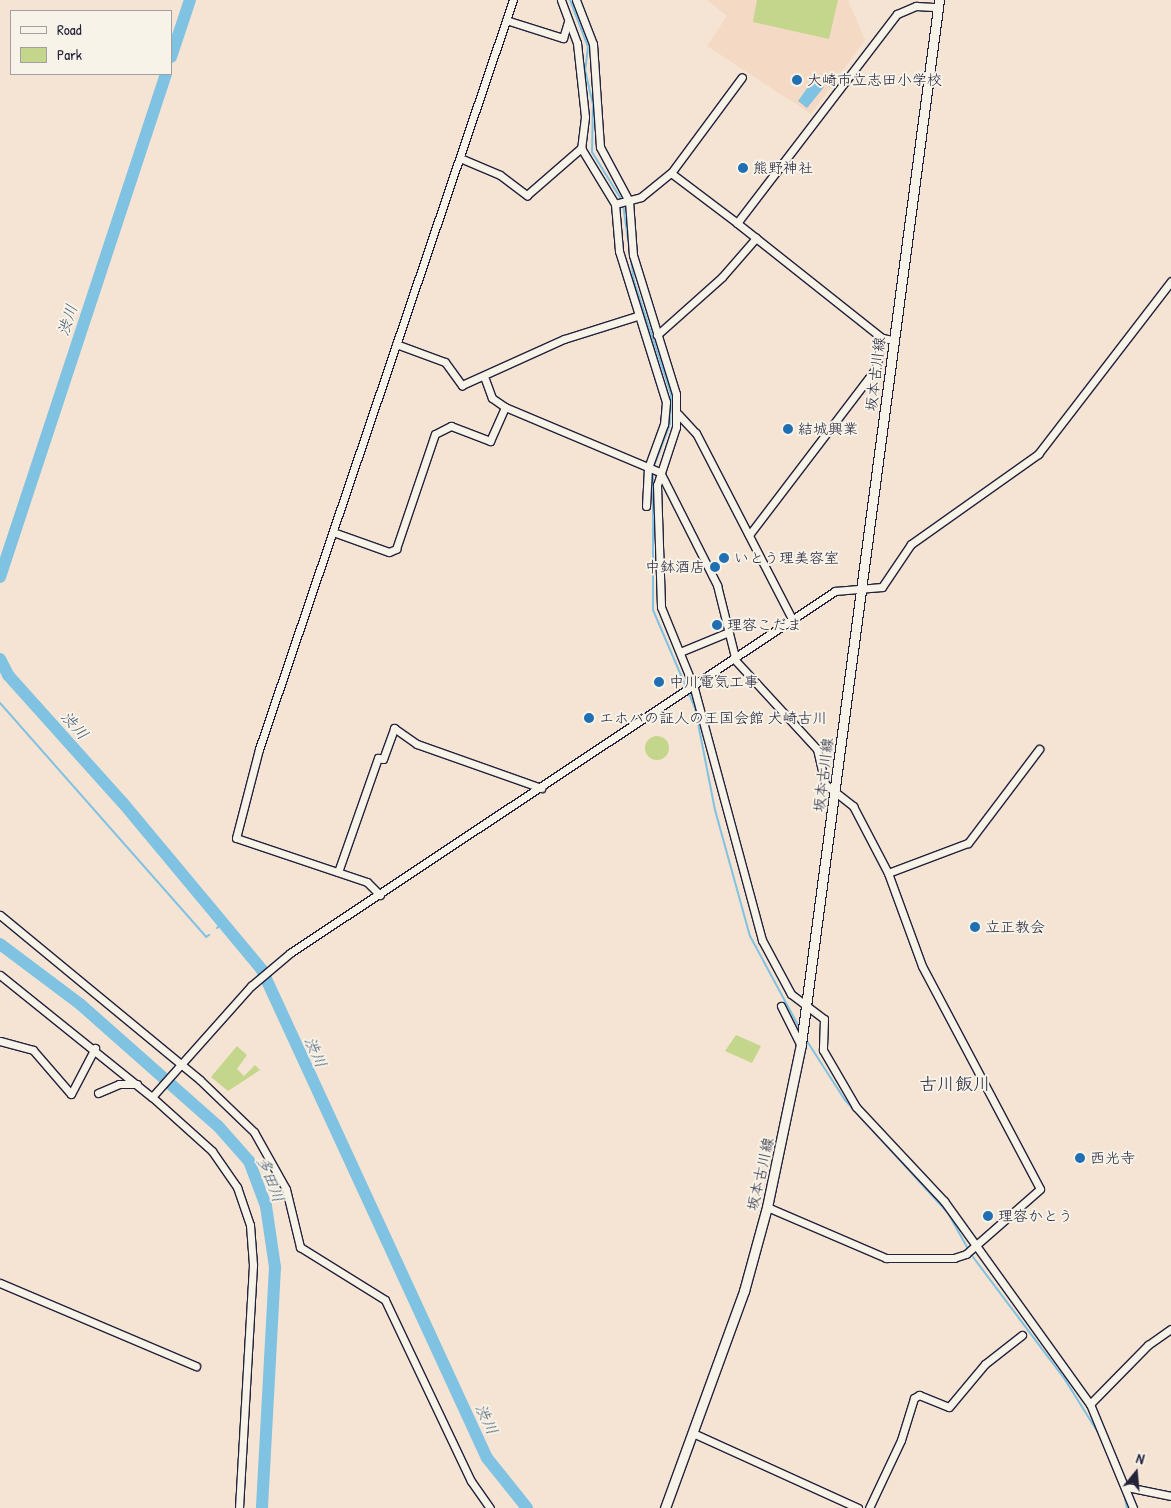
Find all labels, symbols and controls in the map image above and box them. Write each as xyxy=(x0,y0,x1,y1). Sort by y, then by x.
legend xyxy=(10,10,172,75)
text: Road xyxy=(57,19,82,40)
text: Park xyxy=(57,44,82,65)
place label: 大崎市立志田小学校 xyxy=(807,71,942,89)
marker: 大崎市立志田小学校 xyxy=(791,74,803,86)
place label: 熊野神社 xyxy=(753,159,813,177)
marker: 熊野神社 xyxy=(737,162,749,174)
water label: 渋川 xyxy=(53,302,81,338)
street label: 坂本古川線 xyxy=(861,336,889,412)
place label: 結城興業 xyxy=(798,420,858,438)
marker: 結城興業 xyxy=(782,423,794,435)
place label: いとう理美容室 xyxy=(734,549,839,567)
marker: いとう理美容室 xyxy=(718,552,730,564)
place label: 中鉢酒店 xyxy=(645,558,705,576)
marker: 中鉢酒店 xyxy=(709,561,721,573)
place label: 理容こだま xyxy=(727,616,802,634)
marker: 理容こだま xyxy=(711,619,723,631)
place label: 中川電気工事 xyxy=(669,673,759,691)
marker: 中川電気工事 xyxy=(653,676,665,688)
water label: 渋川 xyxy=(57,707,93,743)
place label: エホバの証人の王国会館 大崎古川 xyxy=(599,709,827,727)
marker: エホバの証人の王国会館 大崎古川 xyxy=(583,712,595,724)
street label: 坂本古川線 xyxy=(809,737,837,813)
place label: 立正教会 xyxy=(985,918,1045,936)
marker: 立正教会 xyxy=(969,921,981,933)
water label: 渋川 xyxy=(301,1033,331,1071)
district label: 古川飯川 xyxy=(919,1073,991,1095)
street label: 坂本古川線 xyxy=(743,1135,777,1213)
place label: 西光寺 xyxy=(1090,1149,1135,1167)
marker: 西光寺 xyxy=(1074,1152,1086,1164)
water label: 多田川 xyxy=(253,1153,289,1205)
place label: 理容かとう xyxy=(998,1207,1073,1225)
marker: 理容かとう xyxy=(982,1210,994,1222)
water label: 渋川 xyxy=(472,1400,502,1438)
north arrow xyxy=(1111,1448,1161,1498)
text: N xyxy=(1134,1448,1147,1468)

